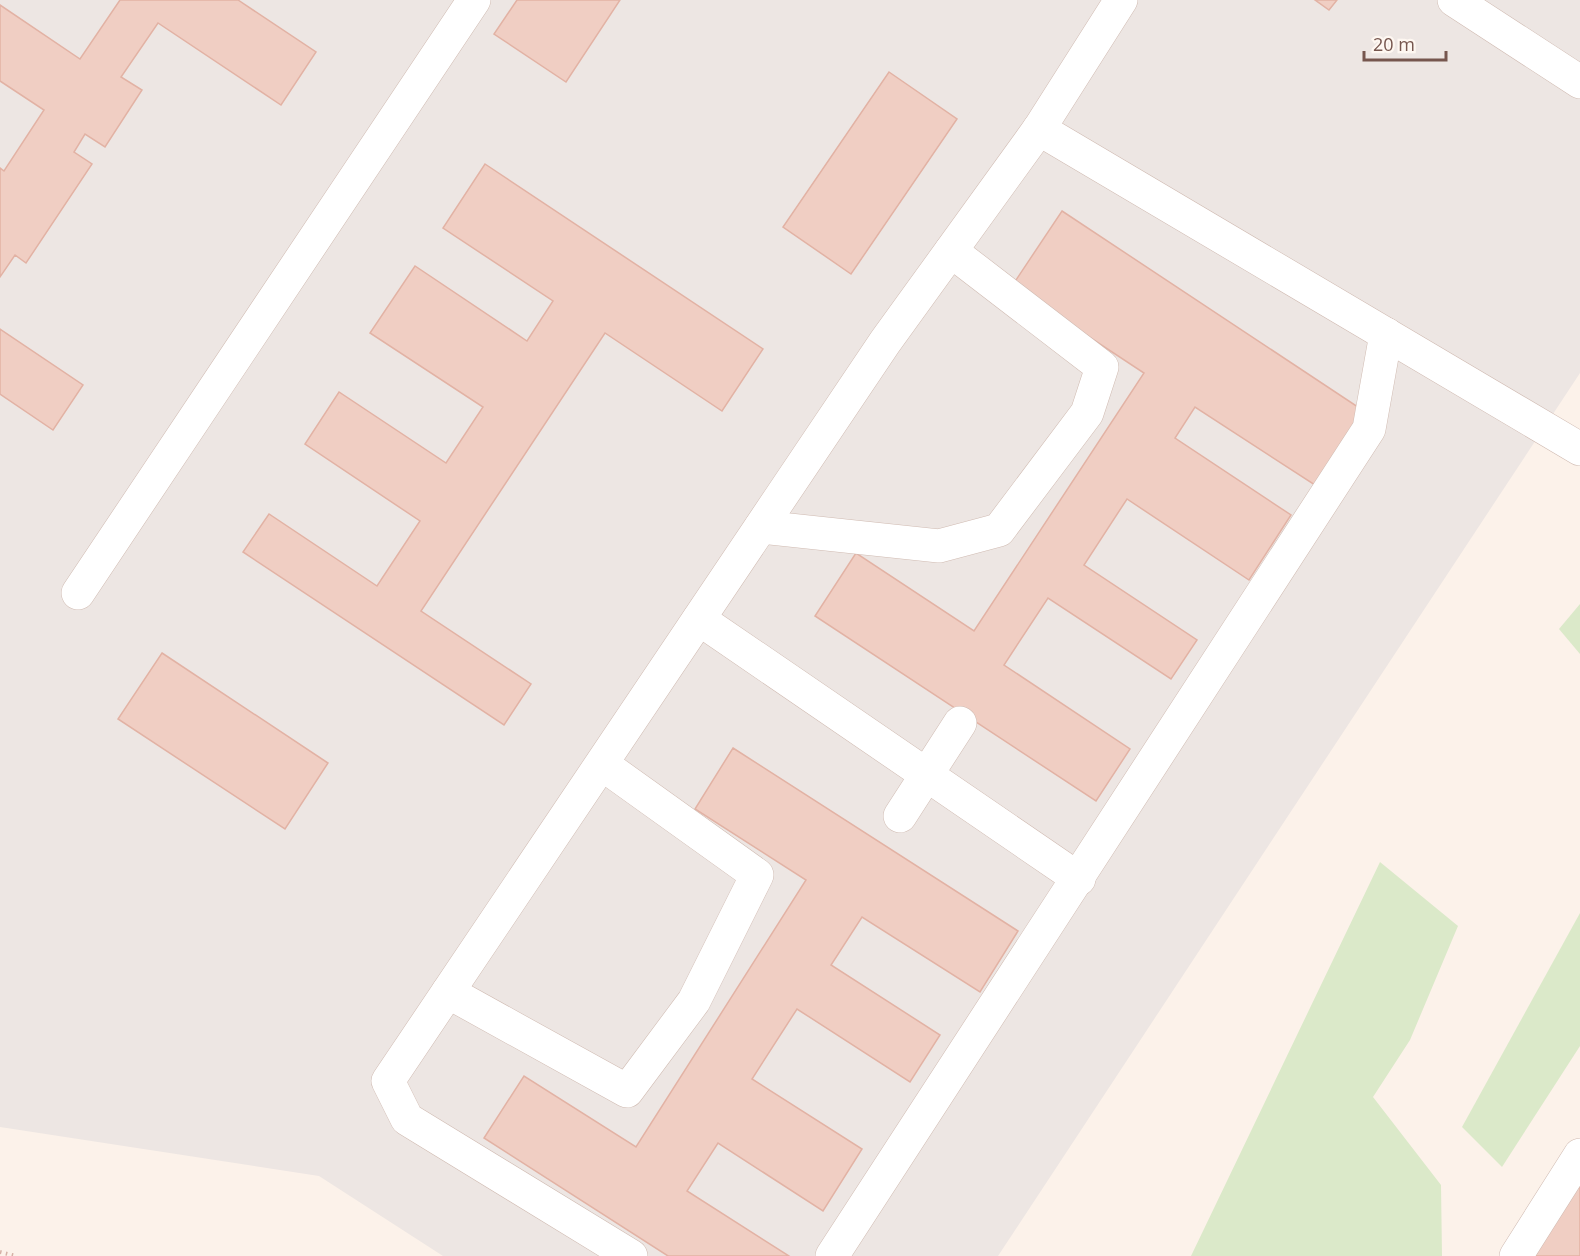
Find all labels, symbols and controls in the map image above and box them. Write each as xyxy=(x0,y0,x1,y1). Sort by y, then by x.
scale bar xyxy=(1364,24,1446,62)
text: 20 m xyxy=(1373,32,1415,56)

